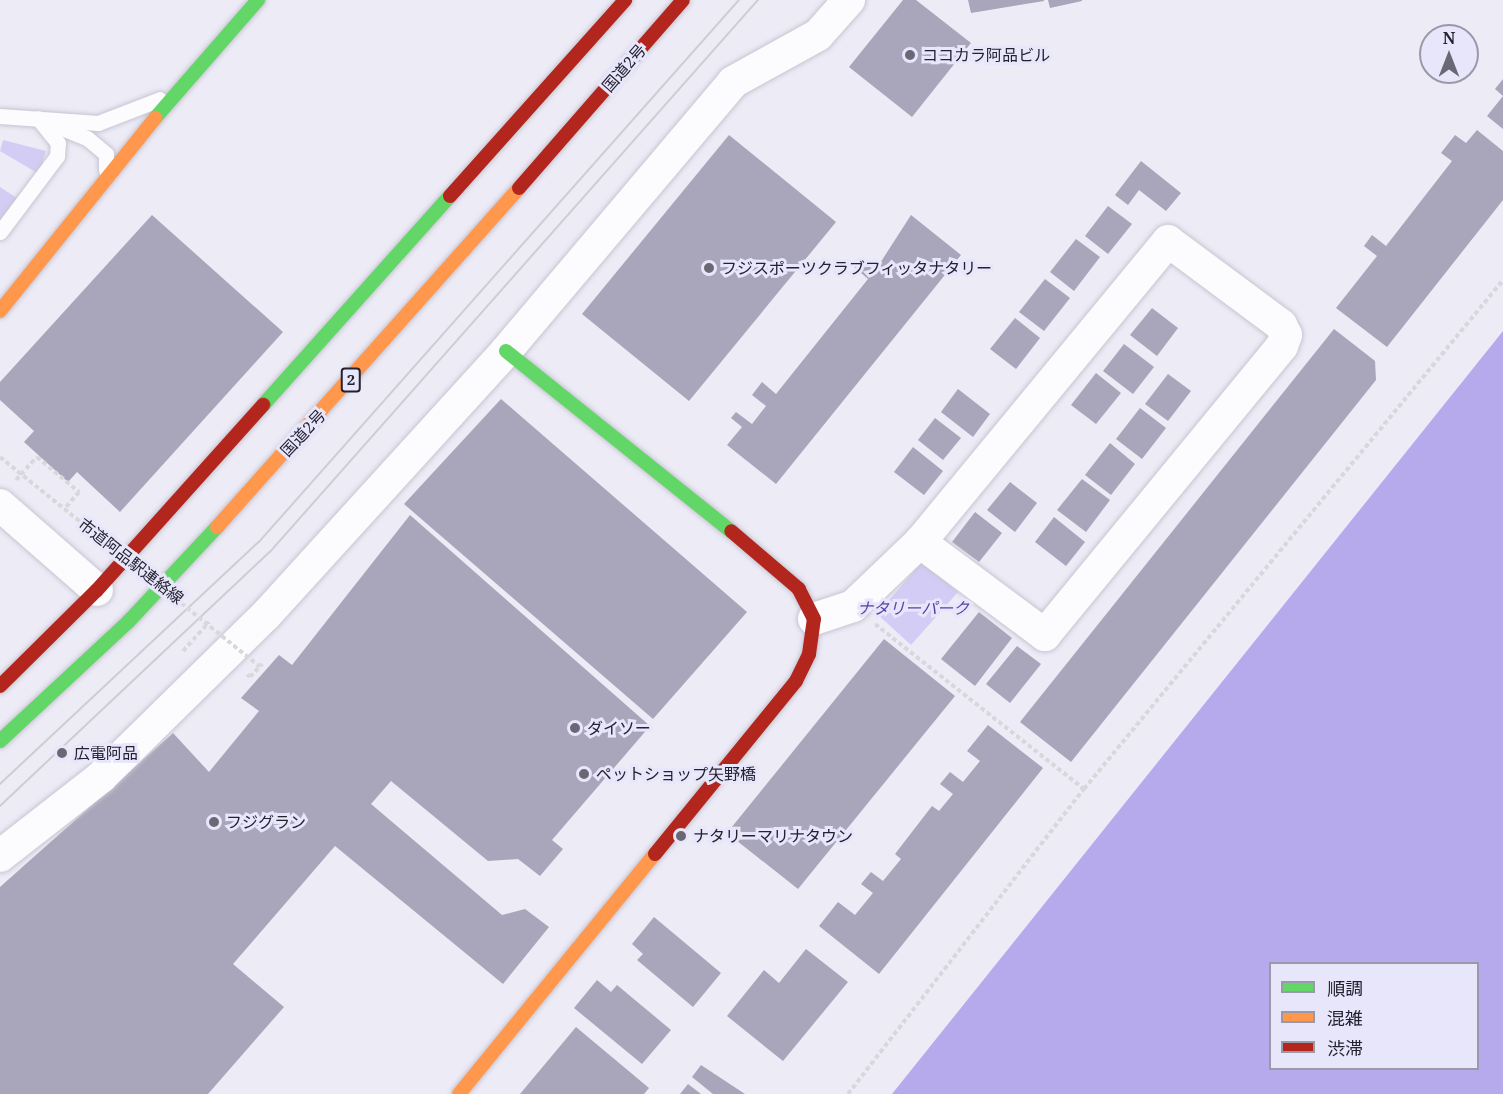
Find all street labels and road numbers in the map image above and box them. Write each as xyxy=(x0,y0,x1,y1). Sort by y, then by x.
street label: 国道2号 xyxy=(598,40,650,96)
road number: 2 xyxy=(340,368,362,392)
street label: 国道2号 xyxy=(277,406,329,460)
street label: 市道阿品駅連絡線 xyxy=(75,514,187,608)

